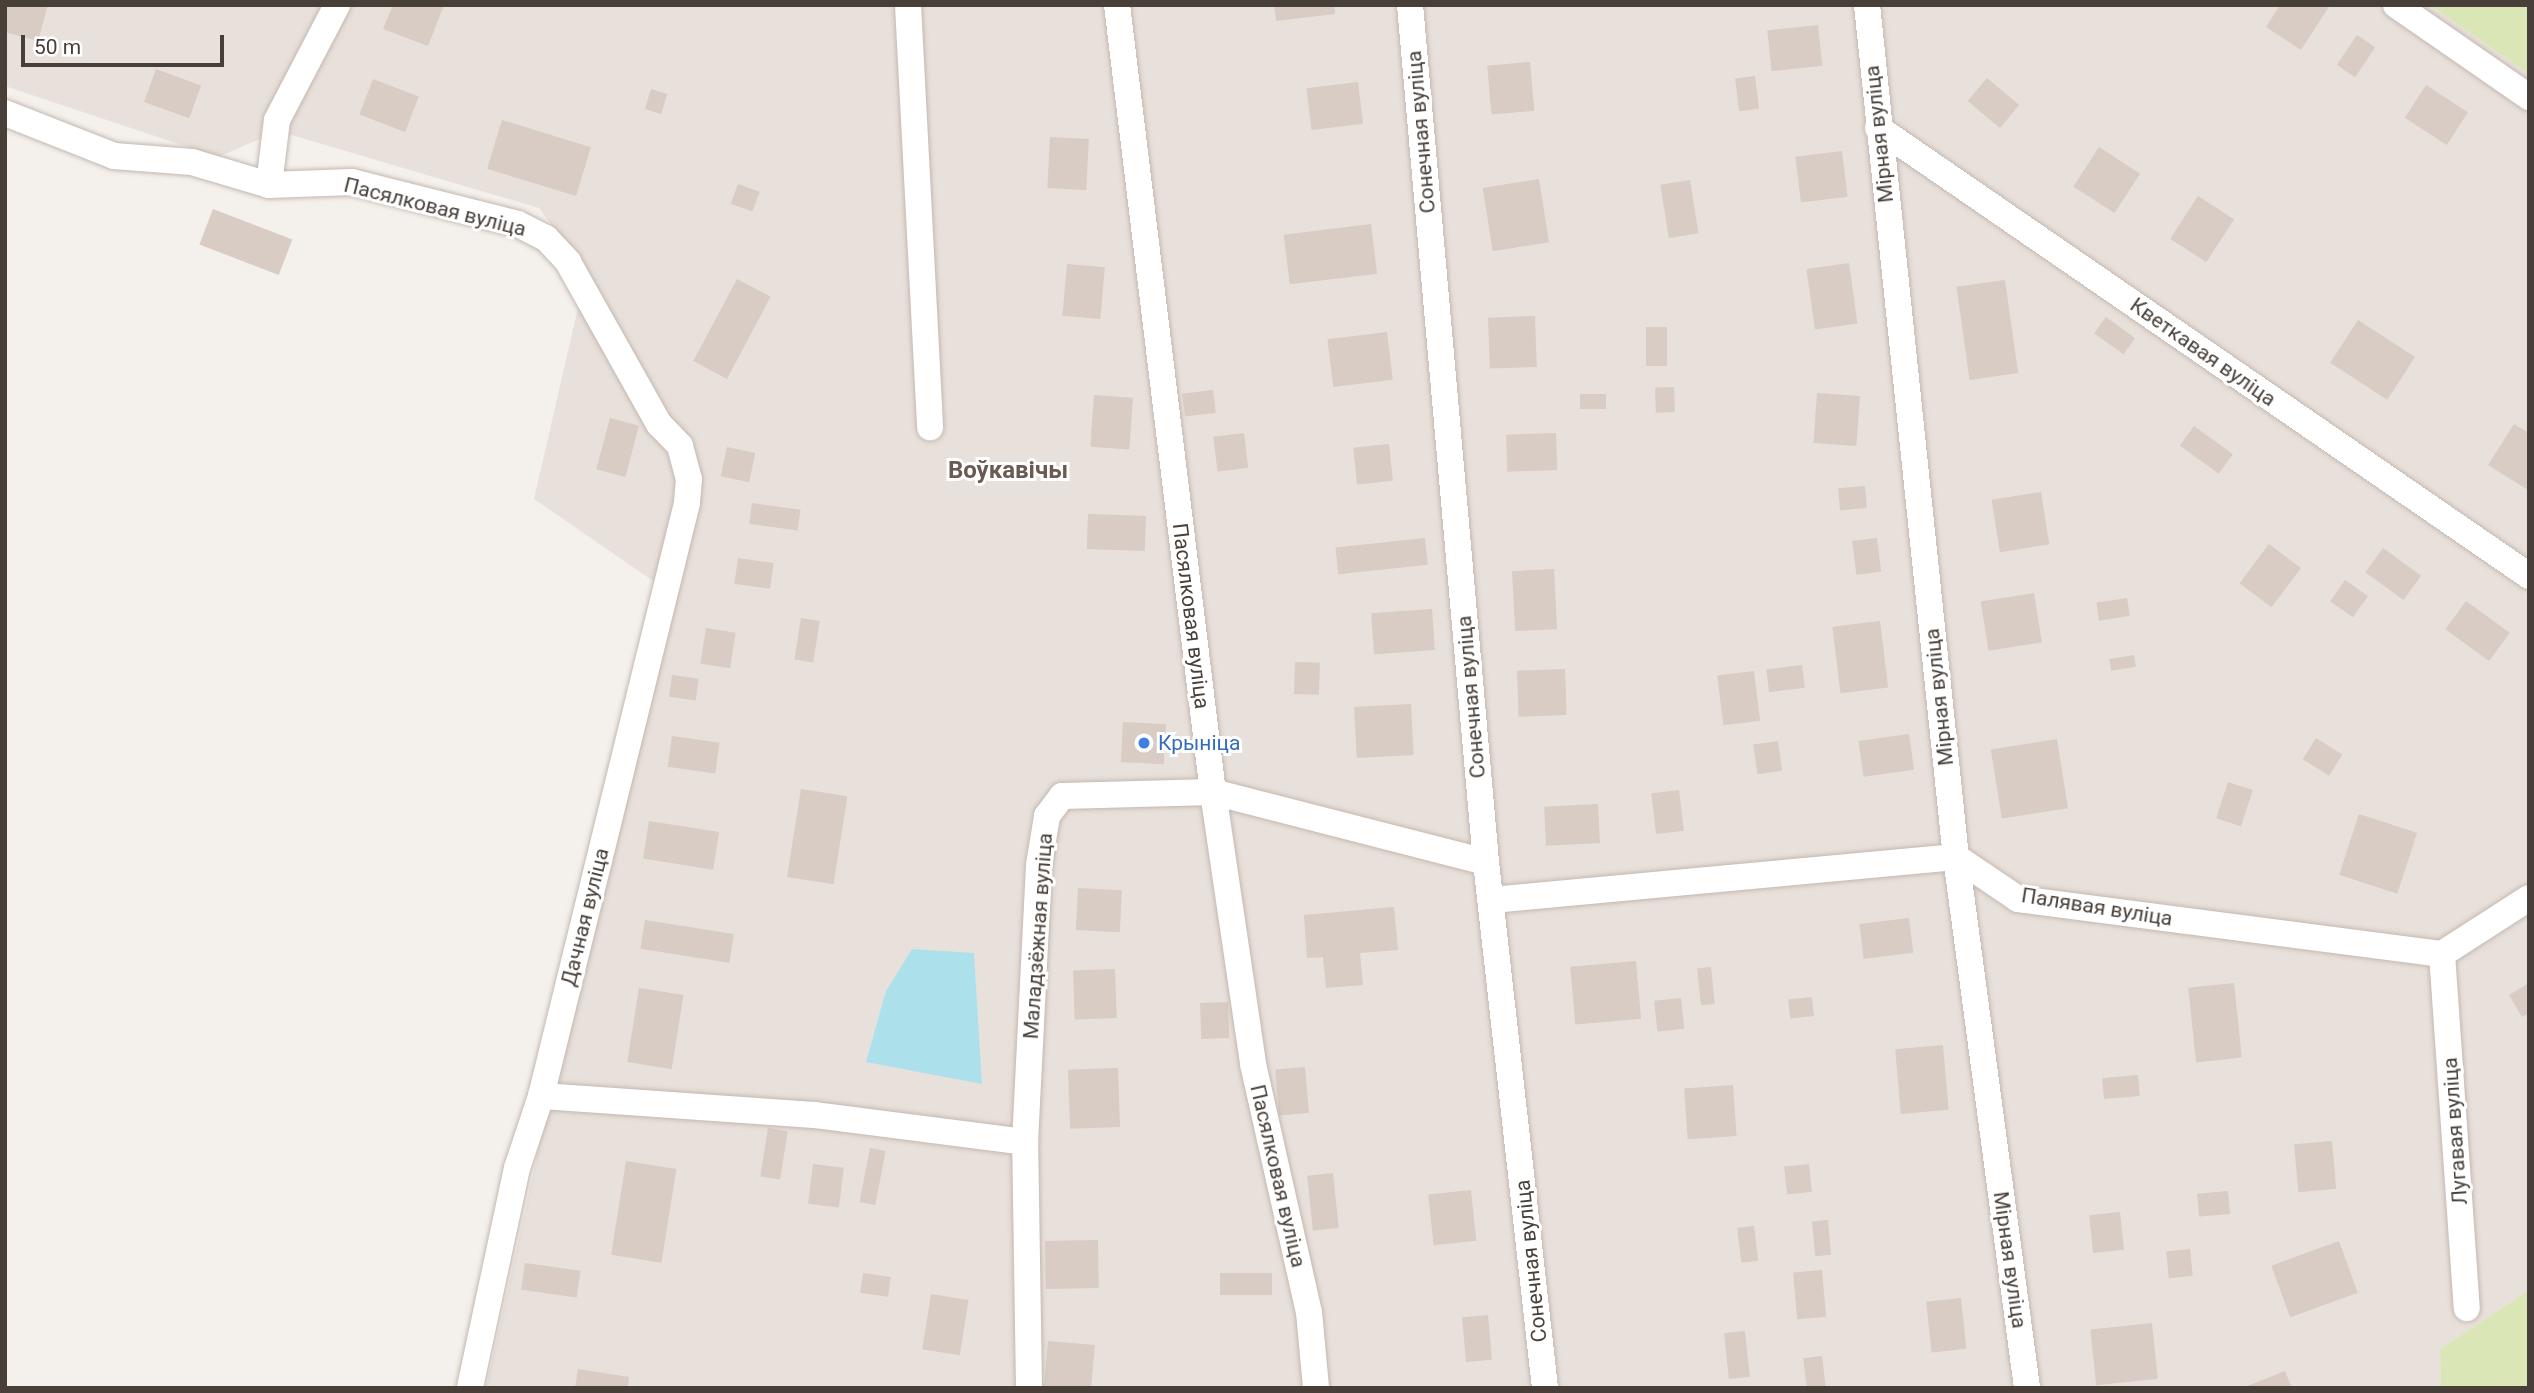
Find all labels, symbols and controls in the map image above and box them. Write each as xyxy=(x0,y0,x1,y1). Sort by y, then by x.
scale bar xyxy=(24,21,228,65)
text: 50 m xyxy=(34,35,81,59)
street label: Сонечная вуліца xyxy=(1401,50,1441,214)
street label: Мірная вуліца xyxy=(1859,64,1899,204)
street label: Пасялковая вуліца xyxy=(341,172,529,242)
street label: Кветкавая вуліца xyxy=(2125,292,2281,412)
district label: Воўкавічы xyxy=(948,457,1068,485)
street label: Пасялковая вуліца xyxy=(1167,522,1215,710)
street label: Сонечная вуліца xyxy=(1451,615,1491,779)
street label: Мірная вуліца xyxy=(1919,627,1959,767)
place label: Крыніца xyxy=(1158,730,1240,756)
marker: Крыніца xyxy=(1136,735,1152,751)
street label: Маладзёжная вуліца xyxy=(1018,832,1058,1040)
street label: Дачная вуліца xyxy=(556,845,614,989)
street label: Палявая вуліца xyxy=(2020,883,2174,931)
street label: Лугавая вуліца xyxy=(2437,1056,2473,1206)
street label: Пасялковая вуліца xyxy=(1245,1082,1311,1270)
street label: Сонечная вуліца xyxy=(1510,1179,1552,1343)
street label: Мірная вуліца xyxy=(1988,1190,2032,1330)

